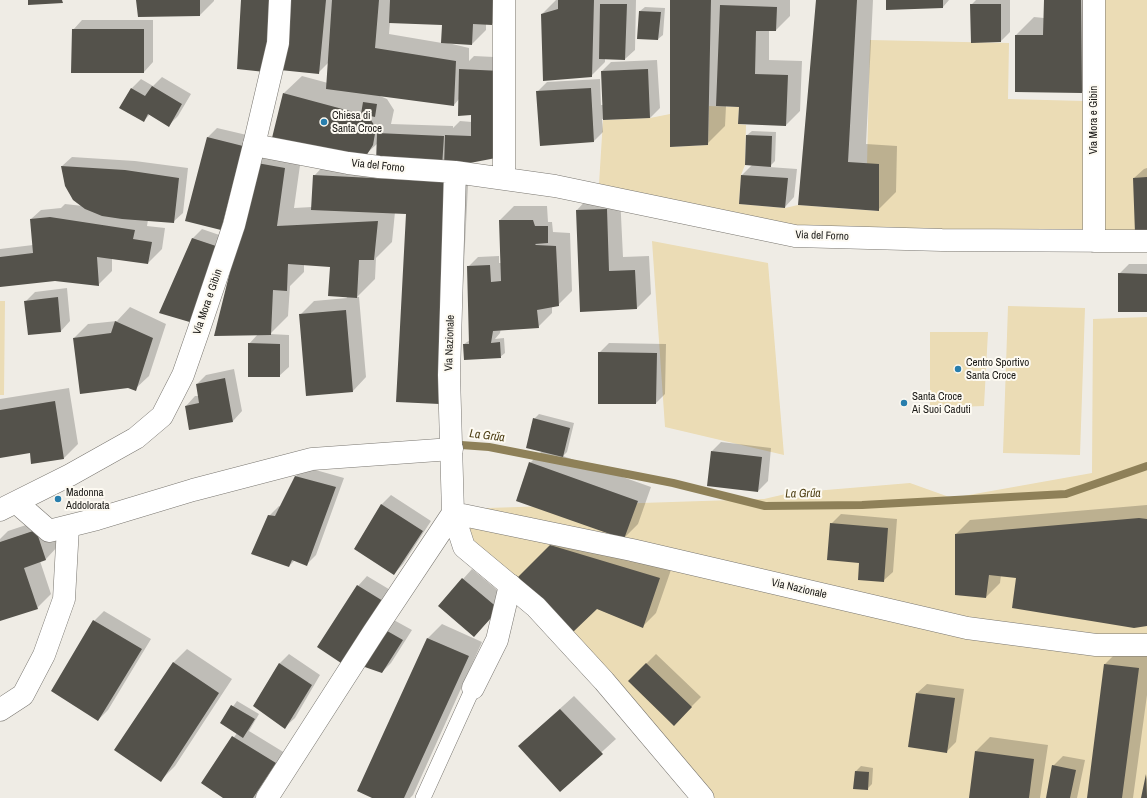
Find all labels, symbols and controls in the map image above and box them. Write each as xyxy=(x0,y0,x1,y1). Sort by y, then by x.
street label: Via Mora e Gibin xyxy=(1087,86,1101,154)
place label: Chiesa di Santa Croce xyxy=(332,109,382,135)
marker: Chiesa di Santa Croce xyxy=(319,117,329,127)
street label: Via del Forno xyxy=(351,157,405,175)
street label: Via del Forno xyxy=(795,228,849,244)
street label: Via Mora e Gibin xyxy=(191,267,225,337)
street label: Via Nazionale xyxy=(442,315,458,371)
place label: Centro Sportivo Santa Croce xyxy=(966,356,1029,382)
marker: Centro Sportivo Santa Croce xyxy=(953,364,963,374)
place label: Santa Croce Ai Suoi Caduti xyxy=(912,390,971,416)
marker: Santa Croce Ai Suoi Caduti xyxy=(899,398,909,408)
water label: La Grűa xyxy=(468,427,506,445)
place label: Madonna Addolorata xyxy=(66,486,110,512)
water label: La Grűa xyxy=(785,486,821,502)
marker: Madonna Addolorata xyxy=(53,494,63,504)
street label: Via Nazionale xyxy=(770,576,828,602)

